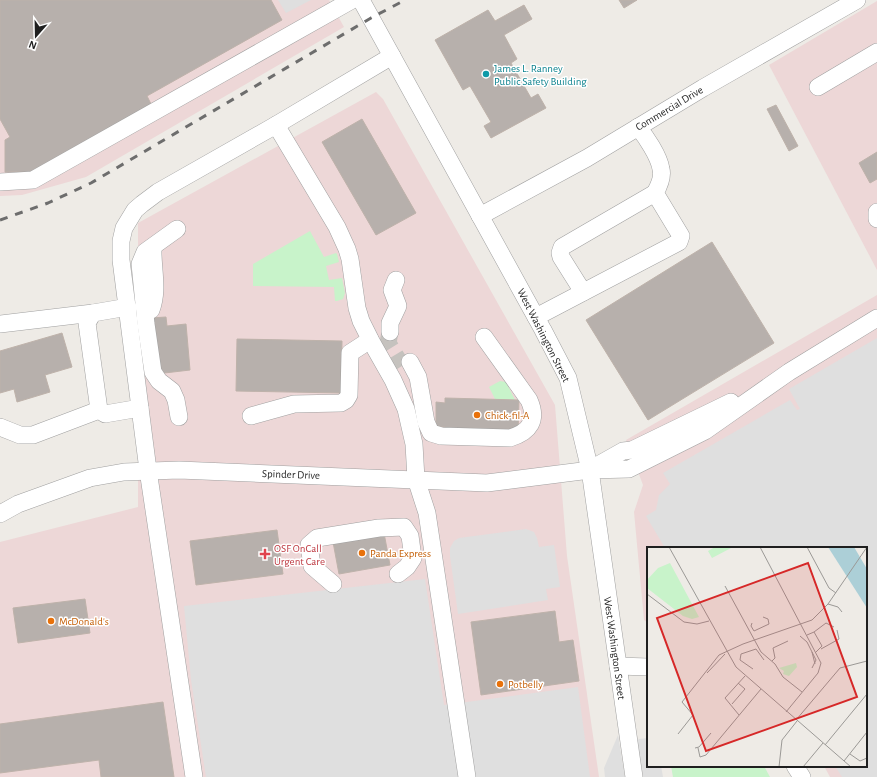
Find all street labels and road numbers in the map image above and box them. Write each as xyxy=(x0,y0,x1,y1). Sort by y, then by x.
street label: Commercial Drive xyxy=(634,84,705,133)
street label: West Washington Street xyxy=(515,287,572,384)
street label: Spinder Drive xyxy=(262,468,320,481)
street label: West Washington Street xyxy=(602,596,627,701)

